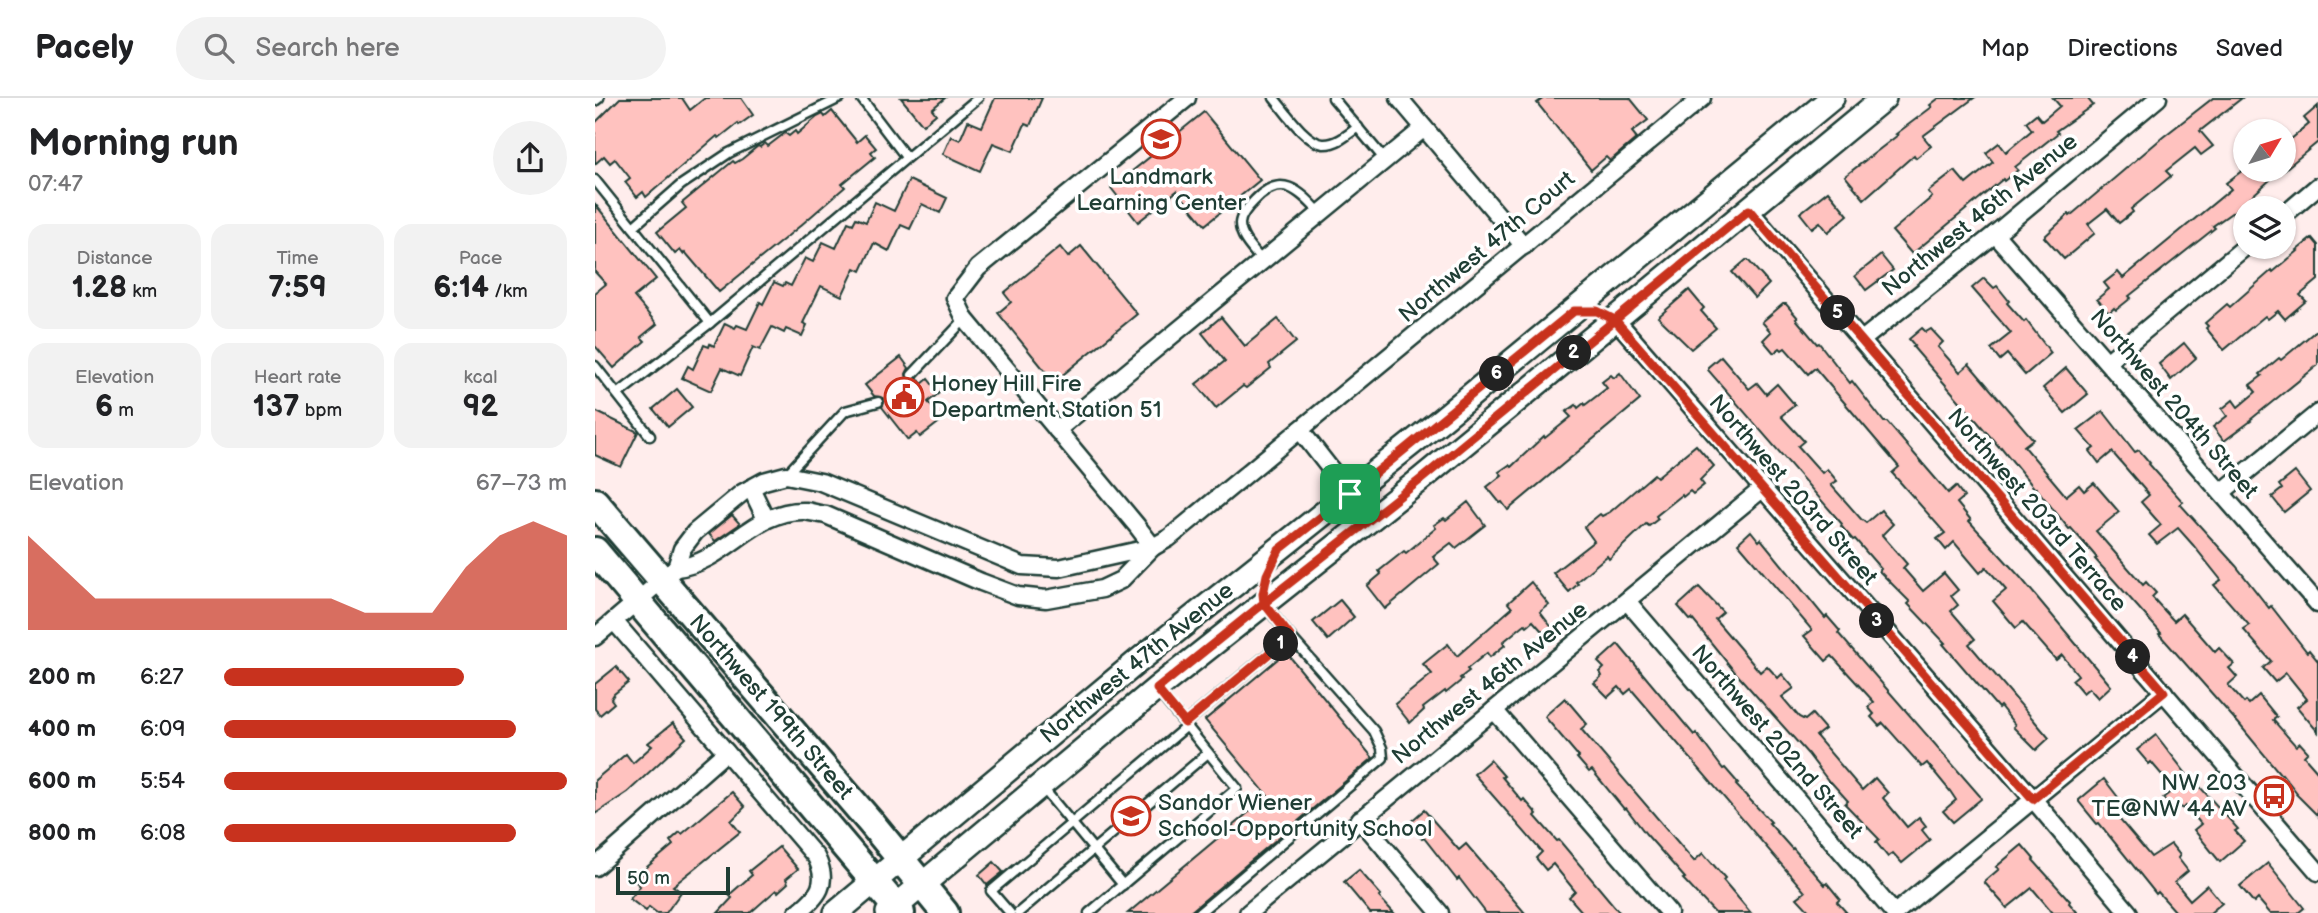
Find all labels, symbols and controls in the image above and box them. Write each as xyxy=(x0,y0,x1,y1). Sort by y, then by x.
search box xyxy=(176,17,666,80)
text: Pacely xyxy=(35,28,134,68)
icon: search xyxy=(200,29,238,67)
text: Search here xyxy=(256,33,400,64)
text: Map xyxy=(1981,34,2029,63)
text: Directions xyxy=(2067,34,2178,63)
text: Saved xyxy=(2216,34,2283,63)
school or university icon: Landmark Learning Center xyxy=(1140,118,1182,160)
north arrow xyxy=(2233,119,2296,182)
map controls xyxy=(2233,119,2296,259)
text: Morning run xyxy=(28,121,239,166)
button: share xyxy=(493,121,567,195)
street label: Northwest 46th Avenue xyxy=(1877,128,2083,302)
place label: Landmark Learning Center xyxy=(1076,163,1246,217)
street label: Northwest 47th Court xyxy=(1393,165,1581,329)
text: 07:47 xyxy=(28,170,83,198)
button: layers xyxy=(2233,196,2296,259)
text: Distance xyxy=(77,247,152,270)
text: Time xyxy=(276,247,319,270)
text: Pace xyxy=(459,247,502,270)
text: 1.28 xyxy=(72,270,127,306)
text: 7:59 xyxy=(268,270,327,306)
text: 6:14 xyxy=(433,270,489,306)
text: km xyxy=(127,280,157,303)
text: /km xyxy=(489,280,528,303)
pin: 5 xyxy=(1821,296,1855,330)
text: 5 xyxy=(1832,301,1843,324)
street label: Northwest 204th Street xyxy=(2084,304,2264,504)
pin: 2 xyxy=(1557,336,1591,370)
text: 2 xyxy=(1568,341,1579,364)
pin: 6 xyxy=(1479,356,1515,392)
text: 6 xyxy=(1491,362,1502,385)
text: Elevation xyxy=(75,366,154,389)
text: Heart rate xyxy=(254,366,341,389)
text: kcal xyxy=(463,366,498,389)
place label: Honey Hill Fire Department Station 51 xyxy=(931,370,1162,424)
public building icon: Honey Hill Fire Department Station 51 xyxy=(883,376,925,418)
text: 6 xyxy=(95,389,113,425)
text: 137 xyxy=(253,389,300,425)
text: 92 xyxy=(463,389,498,425)
street label: Northwest 203rd Street xyxy=(1703,389,1883,591)
text: m xyxy=(113,399,134,422)
text: bpm xyxy=(300,399,342,422)
street label: Northwest 203rd Terrace xyxy=(1941,403,2133,617)
pin xyxy=(1320,464,1380,524)
text: Elevation xyxy=(28,469,124,497)
text: 67–73 m xyxy=(476,469,567,497)
icon: arrive xyxy=(1331,475,1369,513)
street label: Northwest 47th Avenue xyxy=(1035,576,1239,750)
street label: Northwest 46th Avenue xyxy=(1387,596,1593,770)
pin: 3 xyxy=(1859,603,1895,638)
street label: Northwest 199th Street xyxy=(683,609,859,805)
text: 3 xyxy=(1871,609,1882,632)
pin: 1 xyxy=(1263,626,1299,662)
text: 1 xyxy=(1277,632,1285,655)
street label: Northwest 202nd Street xyxy=(1685,639,1869,845)
pin: 4 xyxy=(2115,640,2151,674)
text: 4 xyxy=(2127,645,2138,668)
text: 200 m xyxy=(28,663,96,691)
text: 6:27 xyxy=(140,663,184,691)
text: 400 m xyxy=(28,715,96,743)
text: 6:09 xyxy=(140,715,186,743)
text: 600 m xyxy=(28,767,96,795)
text: 5:54 xyxy=(140,767,185,795)
place label: NW 203 TE@NW 44 AV xyxy=(2092,769,2247,823)
bus stop icon: NW 203 TE@NW 44 AV xyxy=(2253,775,2295,817)
place label: Sandor Wiener School-Opportunity School xyxy=(1158,789,1432,843)
school or university icon: Sandor Wiener School-Opportunity School xyxy=(1110,795,1152,837)
text: 800 m xyxy=(28,819,96,847)
text: 6:08 xyxy=(140,819,186,847)
scale bar xyxy=(616,864,730,896)
text: 50 m xyxy=(627,867,670,890)

